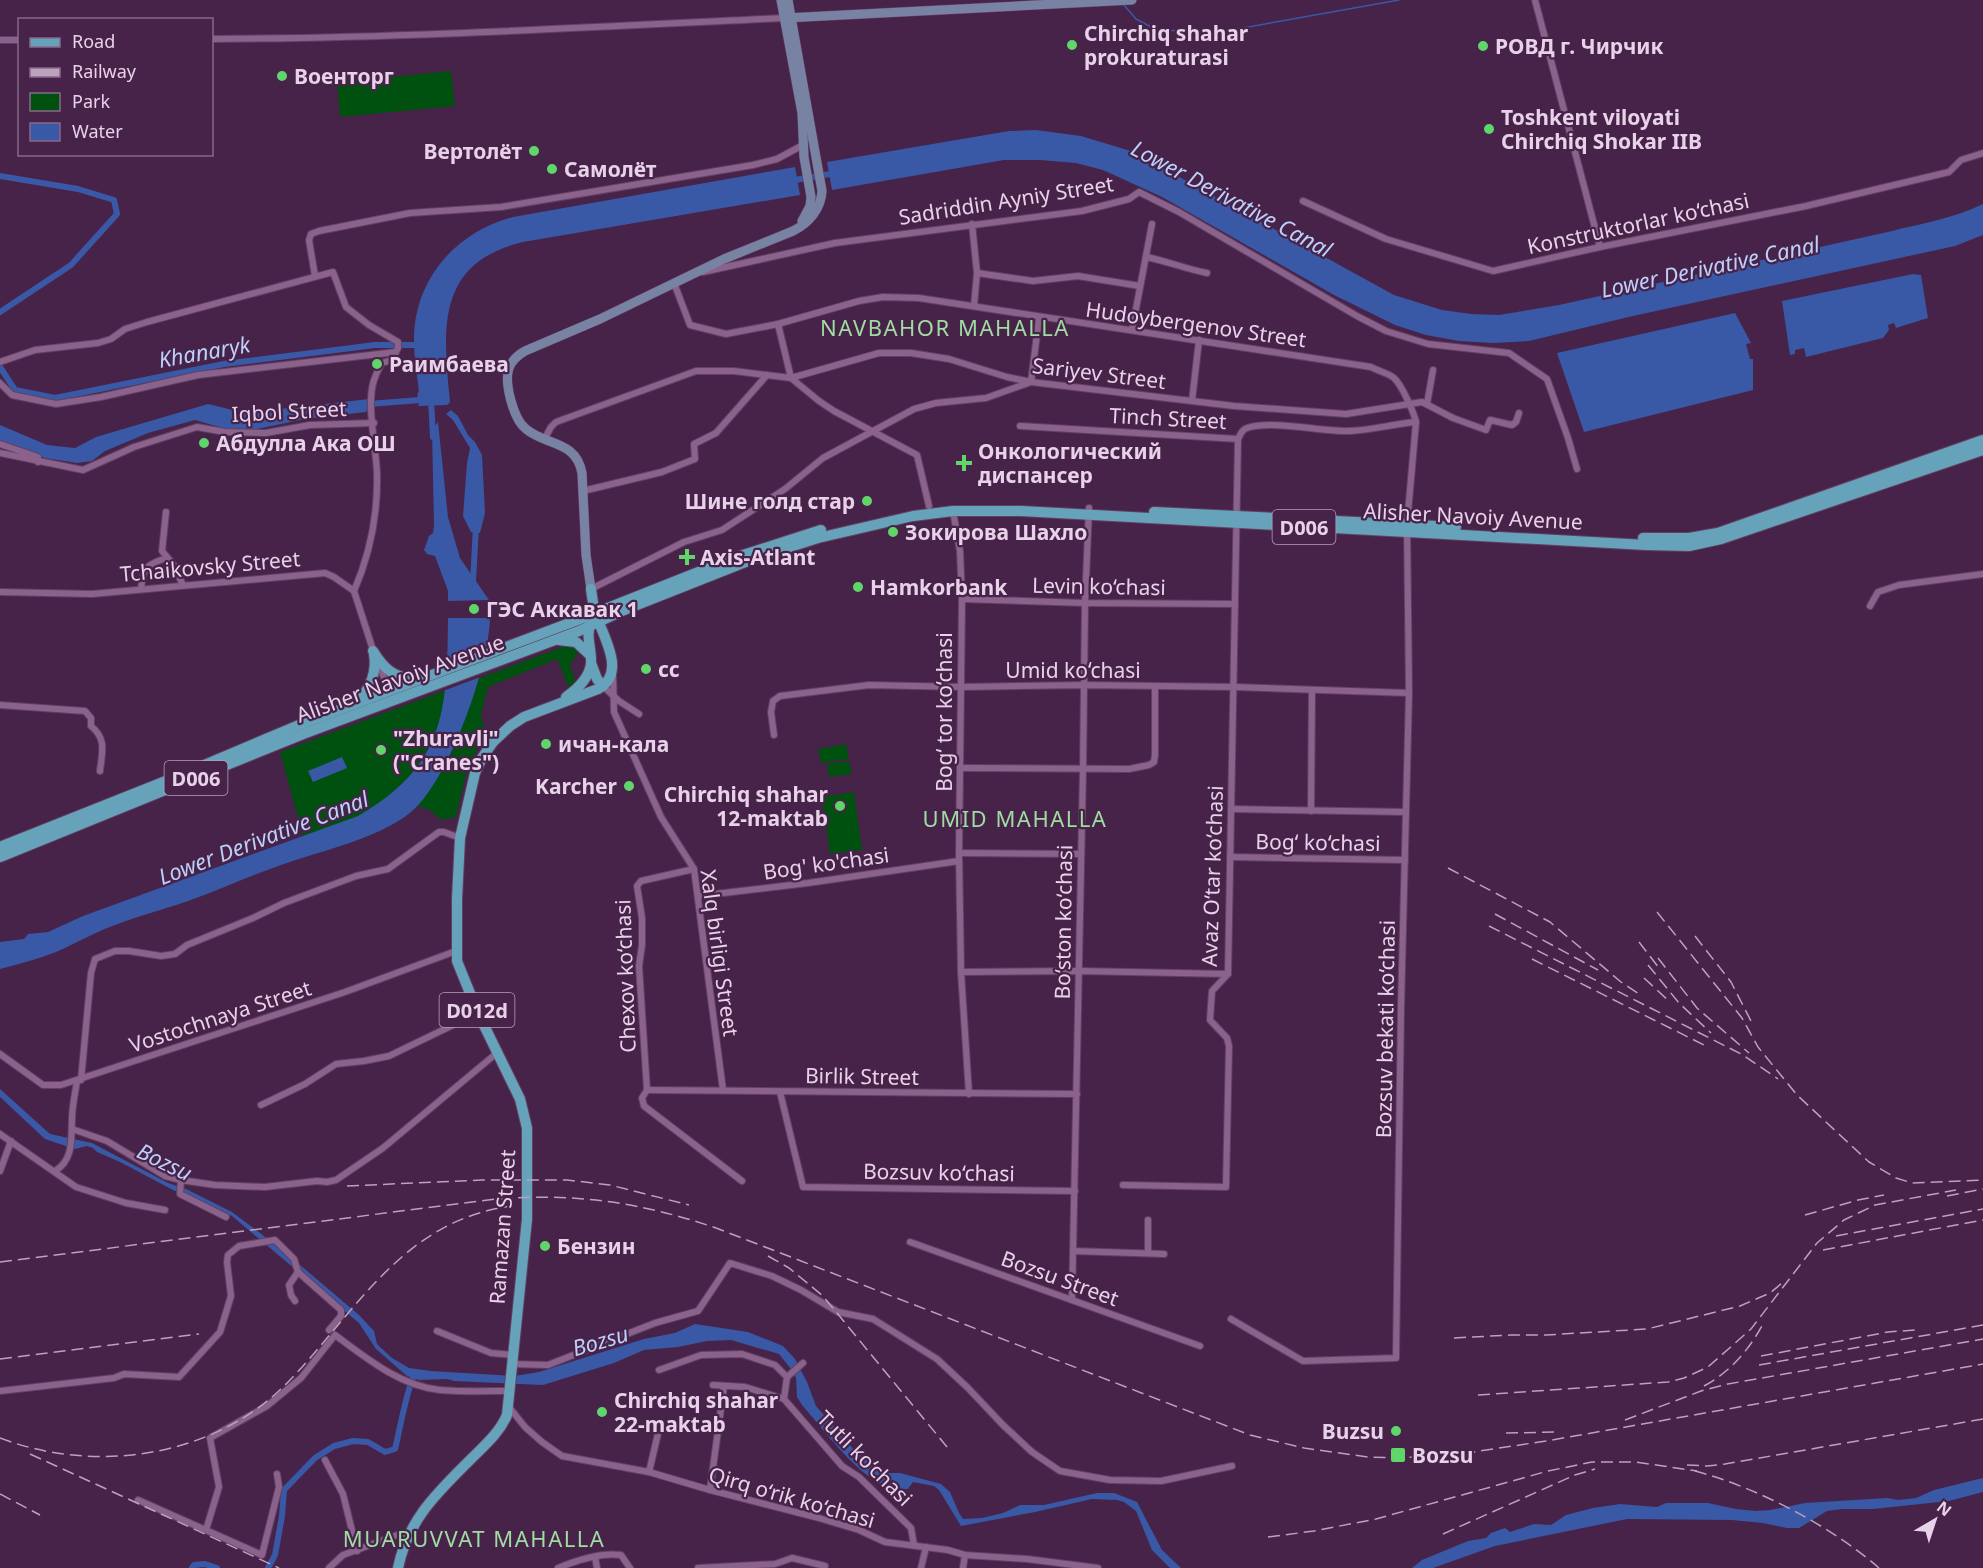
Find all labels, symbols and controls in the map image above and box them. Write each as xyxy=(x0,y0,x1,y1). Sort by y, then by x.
legend xyxy=(18,18,213,156)
place label: Chirchiq shahar prokuraturasi xyxy=(1084,19,1249,71)
text: Road xyxy=(72,29,115,53)
place label: РОВД г. Чирчик xyxy=(1495,32,1663,60)
marker: Chirchiq shahar prokuraturasi xyxy=(1065,38,1079,52)
marker: РОВД г. Чирчик xyxy=(1476,39,1490,53)
text: Railway xyxy=(72,59,137,83)
place label: Военторг xyxy=(294,62,394,90)
marker: Военторг xyxy=(275,69,289,83)
text: Park xyxy=(72,89,110,113)
place label: Toshkent viloyati Chirchiq Shokar IIB xyxy=(1501,103,1702,155)
text: Water xyxy=(72,119,123,143)
marker: Toshkent viloyati Chirchiq Shokar IIB xyxy=(1482,122,1496,136)
water label: Lower Derivative Canal xyxy=(1127,132,1339,264)
place label: Вертолёт xyxy=(424,137,522,165)
marker: Вертолёт xyxy=(527,144,541,158)
place label: Самолёт xyxy=(564,155,657,183)
marker: Самолёт xyxy=(545,162,559,176)
street label: Sadriddin Ayniy Street xyxy=(896,169,1116,231)
street label: Konstruktorlar ko‘chasi xyxy=(1524,186,1752,260)
water label: Lower Derivative Canal xyxy=(1598,228,1823,304)
street label: Hudoybergenov Street xyxy=(1084,295,1309,353)
district label: NAVBAHOR MAHALLA xyxy=(820,312,1070,342)
water label: Khanaryk xyxy=(156,328,253,374)
place label: Раимбаева xyxy=(389,350,509,378)
street label: Sariyev Street xyxy=(1031,351,1168,395)
marker: Раимбаева xyxy=(370,357,384,371)
street label: Iqbol Street xyxy=(231,394,348,428)
street label: Tinch Street xyxy=(1109,401,1228,435)
place label: Абдулла Ака ОШ xyxy=(216,429,396,457)
marker: Абдулла Ака ОШ xyxy=(197,436,211,450)
place label: Онкологический диспансер xyxy=(978,437,1162,489)
marker: Онкологический диспансер xyxy=(955,454,973,472)
place label: Шине голд стар xyxy=(685,487,855,515)
marker: Шине голд стар xyxy=(860,494,874,508)
street label: Alisher Navoiy Avenue xyxy=(1363,496,1583,536)
road number: D006 xyxy=(1272,510,1336,544)
place label: Зокирова Шахло xyxy=(905,518,1087,546)
marker: Зокирова Шахло xyxy=(886,525,900,539)
place label: Axis-Atlant xyxy=(700,543,815,571)
street label: Tchaikovsky Street xyxy=(119,544,302,588)
marker: Axis-Atlant xyxy=(678,548,696,566)
street label: Levin ko‘chasi xyxy=(1032,571,1166,601)
place label: Hamkorbank xyxy=(870,573,1008,601)
marker: Hamkorbank xyxy=(851,580,865,594)
place label: ГЭС Аккавак 1 xyxy=(486,595,639,623)
marker: ГЭС Аккавак 1 xyxy=(467,602,481,616)
street label: Alisher Navoiy Avenue xyxy=(292,627,508,729)
street label: Bog‘ tor ko‘chasi xyxy=(930,632,958,792)
place label: cc xyxy=(658,655,680,683)
street label: Umid ko‘chasi xyxy=(1005,656,1141,684)
marker: cc xyxy=(639,662,653,676)
place label: "Zhuravli" ("Cranes") xyxy=(393,724,499,776)
place label: ичан-кала xyxy=(558,730,669,758)
marker: ичан-кала xyxy=(539,737,553,751)
marker: "Zhuravli" ("Cranes") xyxy=(374,743,388,757)
road number: D006 xyxy=(164,761,228,795)
place label: Karcher xyxy=(535,772,618,800)
marker: Karcher xyxy=(622,779,636,793)
place label: Chirchiq shahar 12-maktab xyxy=(664,780,829,832)
water label: Lower Derivative Canal xyxy=(154,783,374,891)
street label: Avaz O‘tar ko‘chasi xyxy=(1195,785,1229,967)
marker: Chirchiq shahar 12-maktab xyxy=(833,799,847,813)
district label: UMID MAHALLA xyxy=(923,803,1107,833)
street label: Bog‘ ko‘chasi xyxy=(1255,827,1381,857)
street label: Bog' ko'chasi xyxy=(761,840,891,886)
street label: Bo‘ston ko‘chasi xyxy=(1048,844,1078,1000)
street label: Xalq birligi Street xyxy=(694,868,746,1039)
street label: Chexov ko‘chasi xyxy=(608,899,642,1053)
street label: Bozsuv bekati ko‘chasi xyxy=(1369,920,1401,1138)
street label: Vostochnaya Street xyxy=(125,973,315,1059)
road number: D012d xyxy=(440,993,514,1027)
street label: Birlik Street xyxy=(805,1061,920,1091)
water label: Bozsu xyxy=(133,1135,198,1187)
street label: Ramazan Street xyxy=(483,1148,521,1305)
street label: Bozsuv ko‘chasi xyxy=(863,1157,1015,1187)
place label: Бензин xyxy=(557,1232,635,1260)
marker: Бензин xyxy=(538,1239,552,1253)
street label: Bozsu Street xyxy=(997,1244,1123,1312)
water label: Bozsu xyxy=(568,1318,632,1362)
place label: Chirchiq shahar 22-maktab xyxy=(614,1386,779,1438)
street label: Tutli ko‘chasi xyxy=(811,1404,919,1512)
marker: Chirchiq shahar 22-maktab xyxy=(595,1405,609,1419)
place label: Buzsu xyxy=(1322,1417,1384,1445)
marker: Buzsu xyxy=(1389,1424,1403,1438)
place label: Bozsu xyxy=(1412,1441,1473,1469)
marker: Bozsu xyxy=(1389,1446,1407,1464)
street label: Qirq o‘rik ko‘chasi xyxy=(706,1460,878,1534)
north arrow xyxy=(1905,1490,1965,1550)
text: N xyxy=(1932,1496,1956,1521)
district label: MUARUVVAT MAHALLA xyxy=(343,1523,605,1553)

